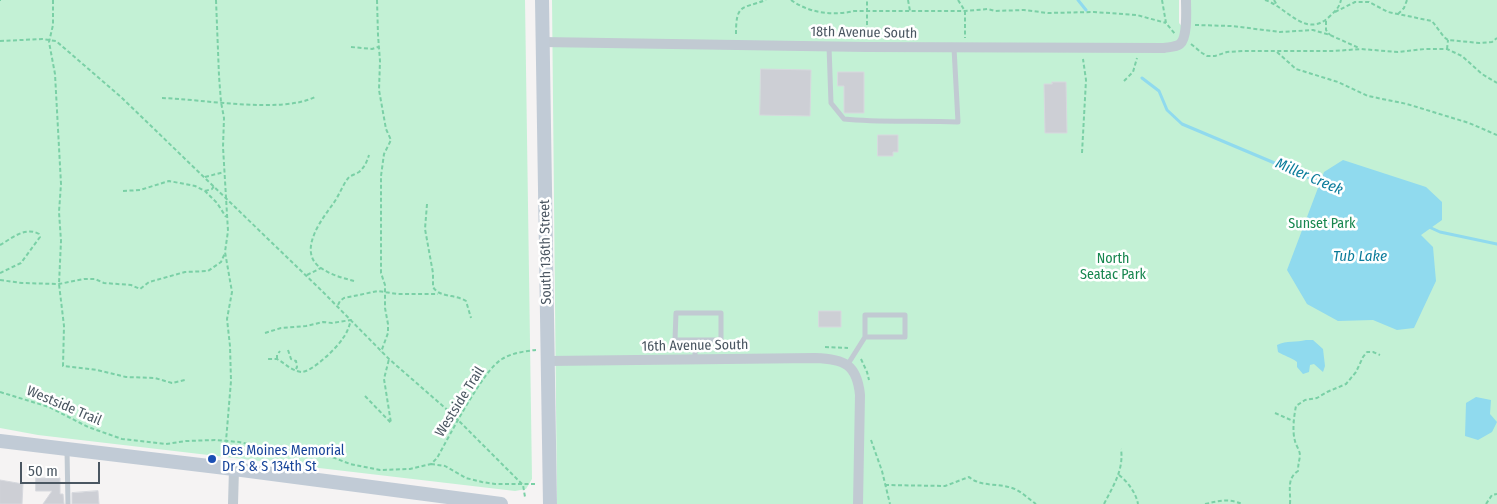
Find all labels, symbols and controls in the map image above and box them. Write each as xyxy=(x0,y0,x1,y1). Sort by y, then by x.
street label: 18th Avenue South xyxy=(811,24,917,42)
water label: Miller Creek xyxy=(1273,155,1345,199)
street label: South 136th Street xyxy=(537,199,555,305)
park label: Sunset Park xyxy=(1288,216,1356,232)
water label: Tub Lake xyxy=(1333,248,1387,266)
park label: North Seatac Park xyxy=(1080,251,1146,284)
street label: 16th Avenue South xyxy=(642,337,748,355)
street label: Westside Trail xyxy=(432,364,488,440)
street label: Westside Trail xyxy=(24,383,104,429)
place label: Des Moines Memorial Dr S & S 134th St xyxy=(222,443,345,476)
scale bar xyxy=(22,452,102,484)
marker: Des Moines Memorial Dr S & S 134th St xyxy=(206,453,218,465)
text: 50 m xyxy=(28,462,58,480)

